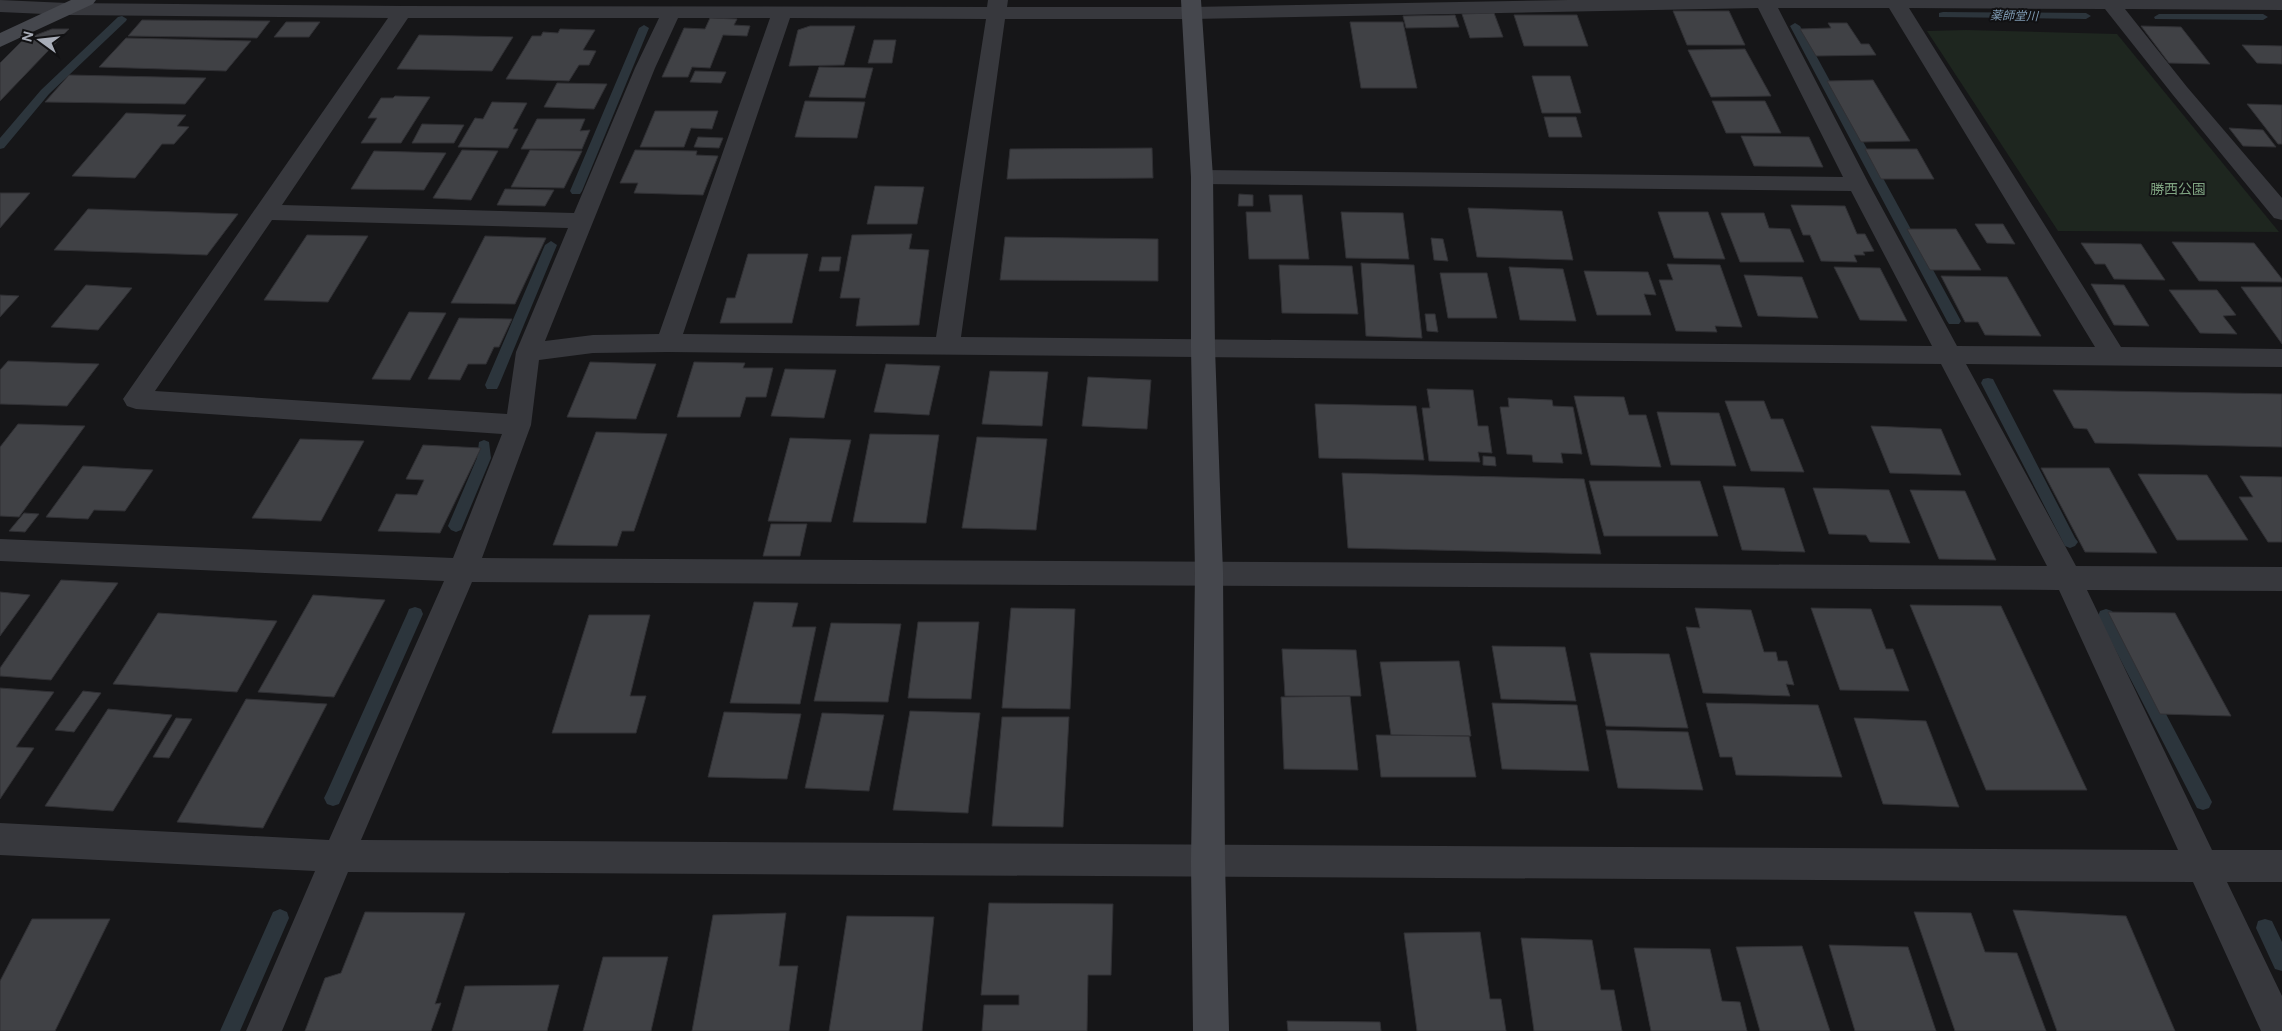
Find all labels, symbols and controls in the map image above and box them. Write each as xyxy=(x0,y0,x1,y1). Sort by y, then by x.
water label: 薬師堂川 xyxy=(1990,8,2040,24)
north arrow xyxy=(15,15,65,65)
text: N xyxy=(17,29,37,44)
park label: 勝西公園 xyxy=(2150,180,2206,198)

